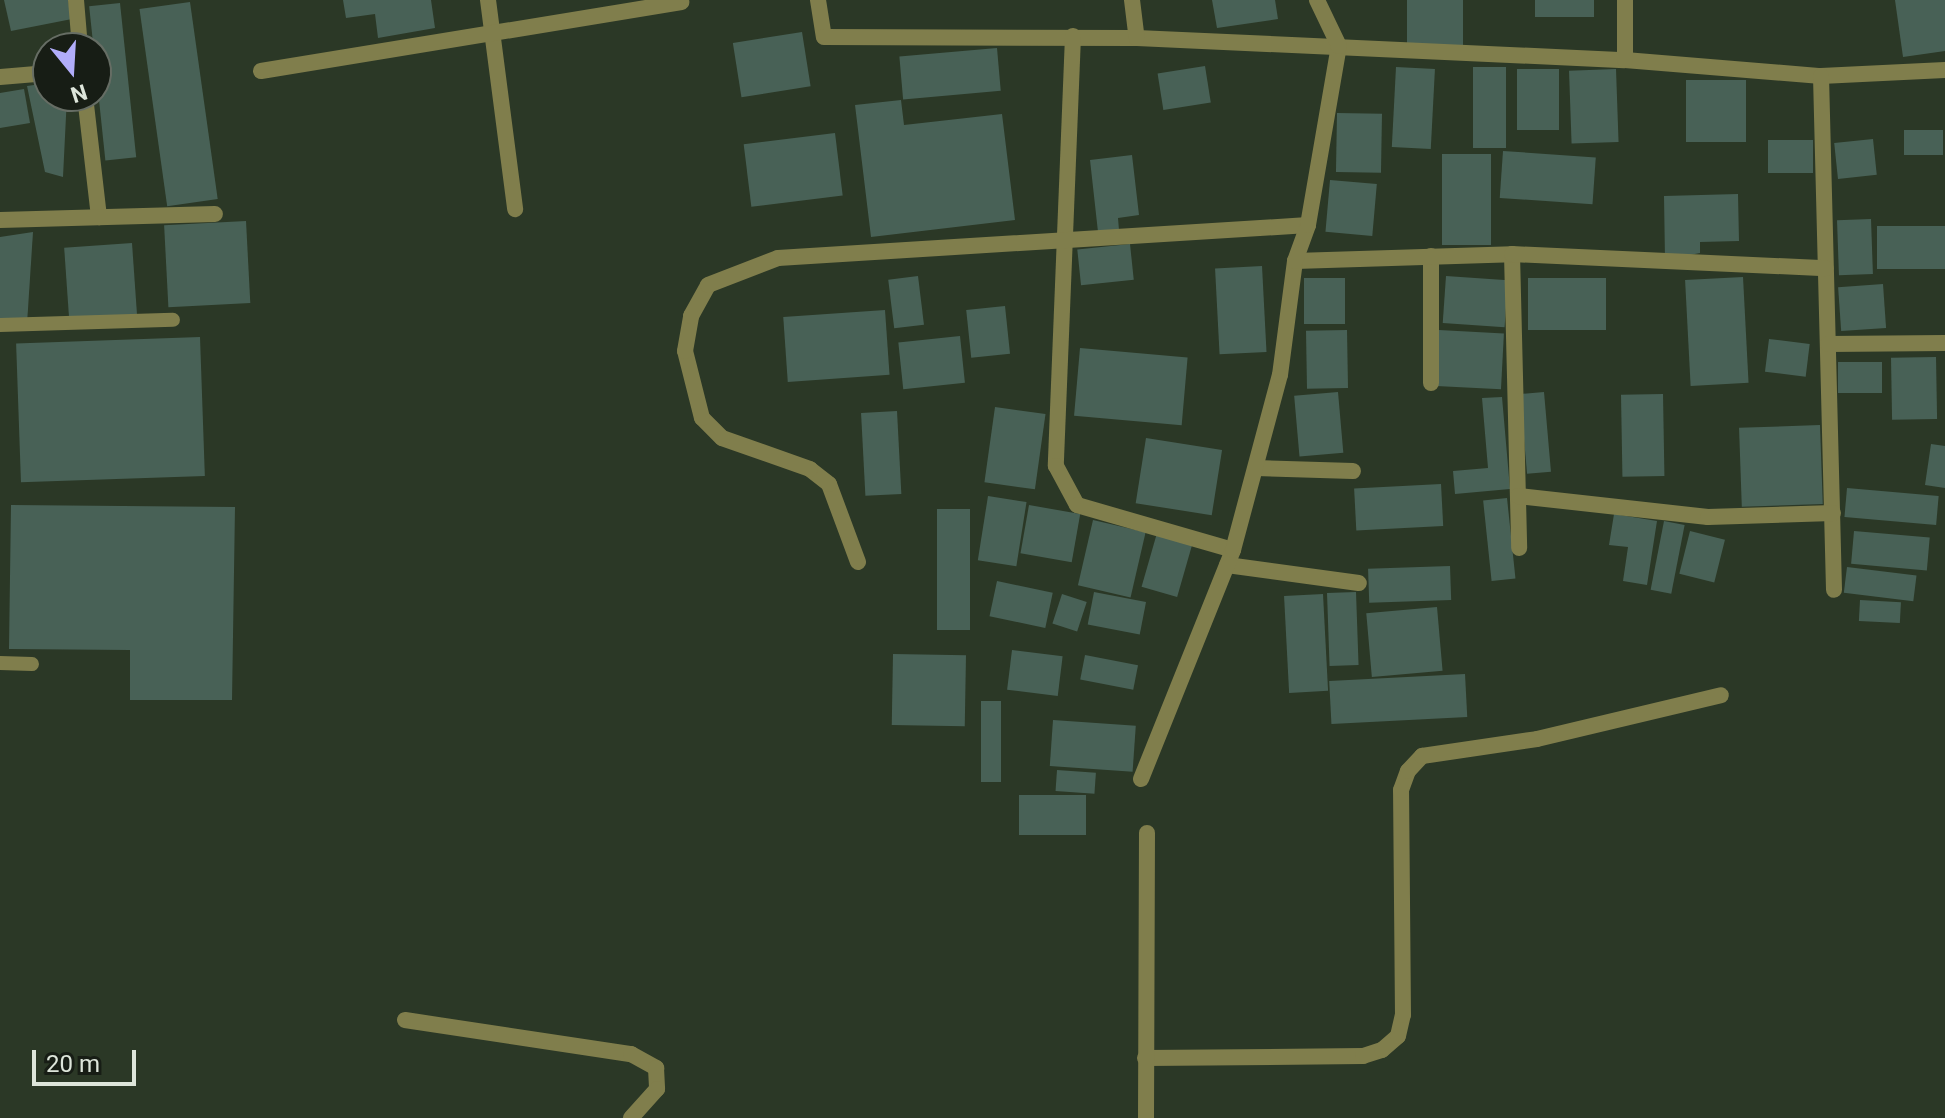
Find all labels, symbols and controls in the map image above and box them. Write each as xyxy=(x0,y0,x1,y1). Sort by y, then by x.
north arrow xyxy=(32,32,112,112)
text: N xyxy=(68,79,90,108)
scale bar xyxy=(36,1034,140,1084)
text: 20 m xyxy=(46,1050,100,1078)

